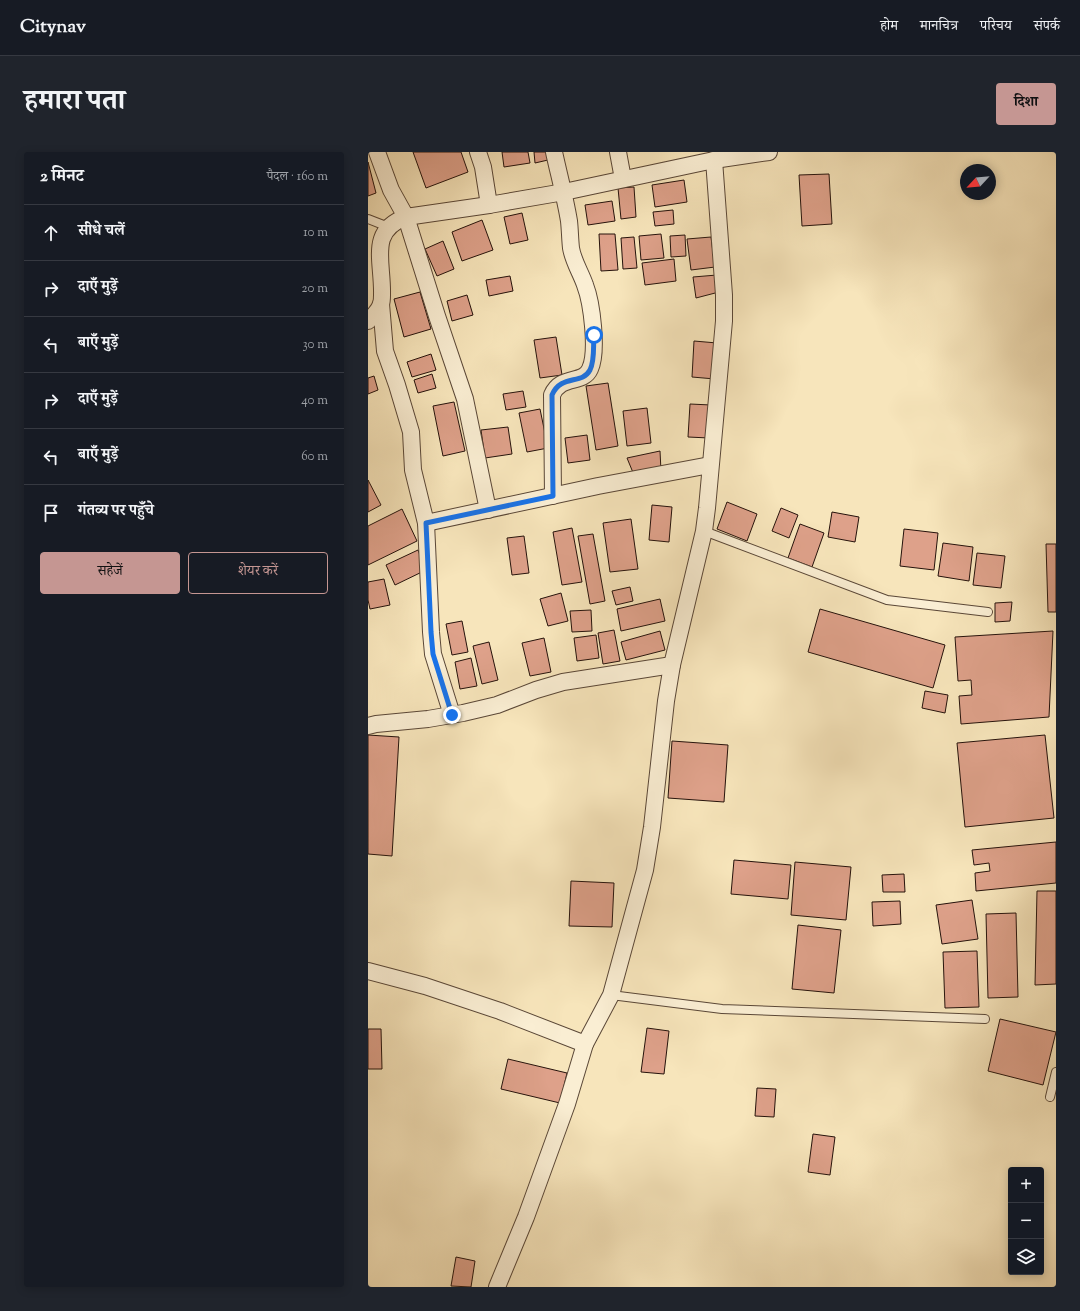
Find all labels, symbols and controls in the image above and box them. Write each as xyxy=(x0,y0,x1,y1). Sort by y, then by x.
text: Citynav xyxy=(20,14,86,41)
text: होम xyxy=(880,17,898,37)
text: मानचित्र xyxy=(920,17,958,37)
text: परिचय xyxy=(980,17,1012,37)
text: संपर्क xyxy=(1034,17,1060,37)
text: हमारा पता xyxy=(24,82,125,122)
button: दिशा xyxy=(996,83,1056,125)
north arrow xyxy=(960,164,996,200)
text: 2 मिनट xyxy=(40,165,84,189)
text: पैदल · 160 m xyxy=(267,168,328,186)
text: सीधे चलें xyxy=(78,221,125,242)
icon: ahead xyxy=(40,222,62,244)
text: 10 m xyxy=(303,224,328,242)
text: दाएँ मुड़ें xyxy=(78,277,118,298)
icon: right xyxy=(40,278,62,300)
text: 20 m xyxy=(302,280,328,298)
route start xyxy=(585,326,603,344)
text: बाएँ मुड़ें xyxy=(78,333,118,354)
icon: left xyxy=(40,334,62,356)
text: 30 m xyxy=(302,336,328,354)
text: दाएँ मुड़ें xyxy=(78,389,118,410)
icon: right xyxy=(40,390,62,412)
text: 40 m xyxy=(301,392,328,410)
text: बाएँ मुड़ें xyxy=(78,445,118,466)
icon: left xyxy=(40,446,62,468)
text: 60 m xyxy=(301,448,328,466)
text: गंतव्य पर पहुँचे xyxy=(78,501,154,522)
icon: arrive xyxy=(40,502,62,524)
button: सहेजें xyxy=(40,552,180,594)
button: शेयर करें xyxy=(188,552,328,594)
route end xyxy=(443,706,461,724)
map controls xyxy=(1008,1167,1044,1275)
button: + xyxy=(1008,1167,1044,1203)
button: − xyxy=(1008,1203,1044,1239)
button: layers xyxy=(1008,1239,1044,1275)

